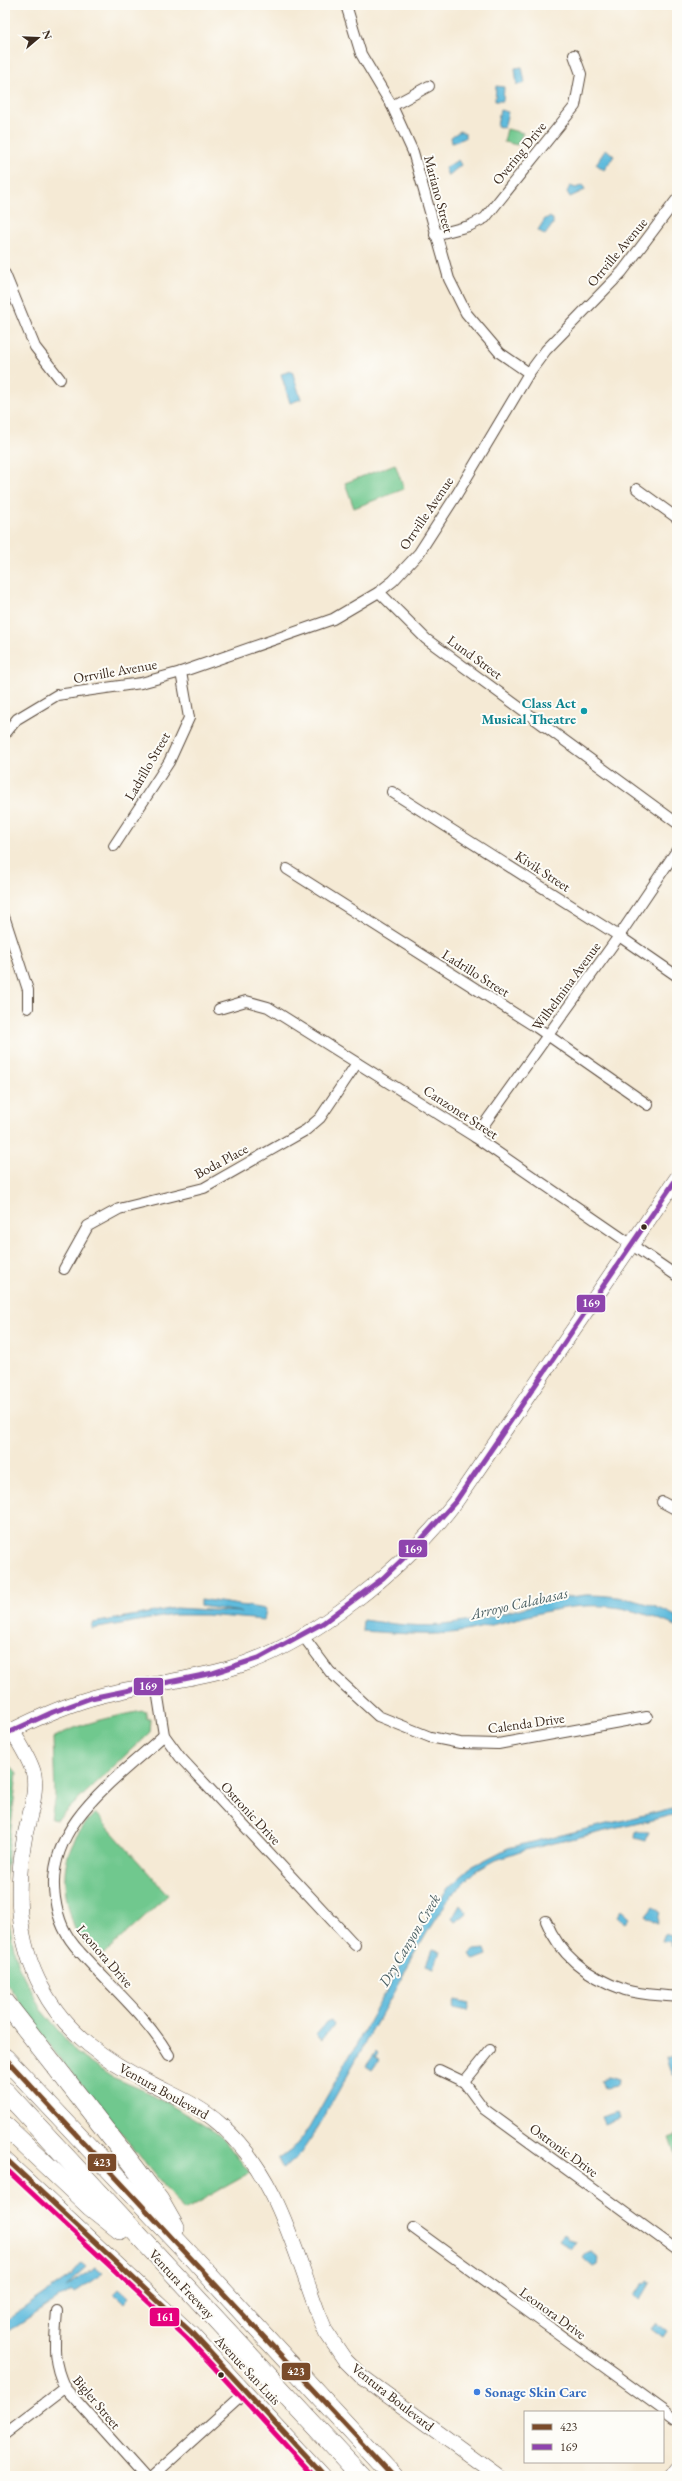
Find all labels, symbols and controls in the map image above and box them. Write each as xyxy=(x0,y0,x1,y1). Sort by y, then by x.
north arrow xyxy=(18,18,58,58)
text: N xyxy=(39,28,56,41)
street label: Overing Drive xyxy=(488,117,550,188)
street label: Mariano Street xyxy=(420,153,458,235)
street label: Orrville Avenue xyxy=(583,213,651,290)
street label: Orrville Avenue xyxy=(395,472,457,553)
street label: Lund Street xyxy=(444,631,506,683)
street label: Orrville Avenue xyxy=(72,655,159,687)
place label: Class Act Musical Theatre xyxy=(481,694,577,728)
marker: Class Act Musical Theatre xyxy=(579,706,589,716)
street label: Ladrillo Street xyxy=(120,728,174,803)
street label: Kivik Street xyxy=(512,846,575,896)
street label: Wilhelmina Avenue xyxy=(528,938,605,1034)
street label: Ladrillo Street xyxy=(439,945,514,1001)
street label: Canzonet Street xyxy=(420,1081,502,1143)
street label: Boda Place xyxy=(191,1139,251,1183)
unlabelled marker xyxy=(639,1222,649,1232)
line badge: 169 xyxy=(576,1294,606,1313)
text: 169 xyxy=(582,1296,600,1310)
line badge: 169 xyxy=(398,1539,428,1558)
text: 169 xyxy=(404,1542,422,1556)
water label: Arroyo Calabasas xyxy=(468,1582,570,1624)
line badge: 169 xyxy=(133,1677,164,1696)
text: 169 xyxy=(139,1679,157,1693)
street label: Calenda Drive xyxy=(487,1709,566,1737)
street label: Ostronic Drive xyxy=(217,1777,285,1849)
water label: Dry Canyon Creek xyxy=(373,1890,444,1991)
street label: Leonora Drive xyxy=(73,1921,138,1992)
street label: Ventura Boulevard xyxy=(116,2059,213,2124)
street label: Ostronic Drive xyxy=(526,2119,602,2181)
line badge: 423 xyxy=(87,2153,117,2172)
text: 423 xyxy=(93,2155,111,2169)
street label: Ventura Freeway xyxy=(145,2245,220,2323)
street label: Leonora Drive xyxy=(516,2283,590,2343)
line badge: 161 xyxy=(149,2307,180,2327)
text: 161 xyxy=(156,2310,174,2324)
street label: Avenue San Luis xyxy=(210,2331,285,2409)
street label: Ventura Boulevard xyxy=(348,2359,439,2436)
line badge: 423 xyxy=(281,2362,311,2381)
text: 423 xyxy=(287,2364,305,2378)
unlabelled marker xyxy=(216,2370,226,2380)
street label: Bigler Street xyxy=(69,2371,125,2433)
place label: Sonage Skin Care xyxy=(485,2383,587,2401)
marker: Sonage Skin Care xyxy=(472,2387,482,2397)
legend xyxy=(524,2411,664,2463)
text: 423 xyxy=(560,2419,578,2435)
text: 169 xyxy=(560,2439,578,2455)

